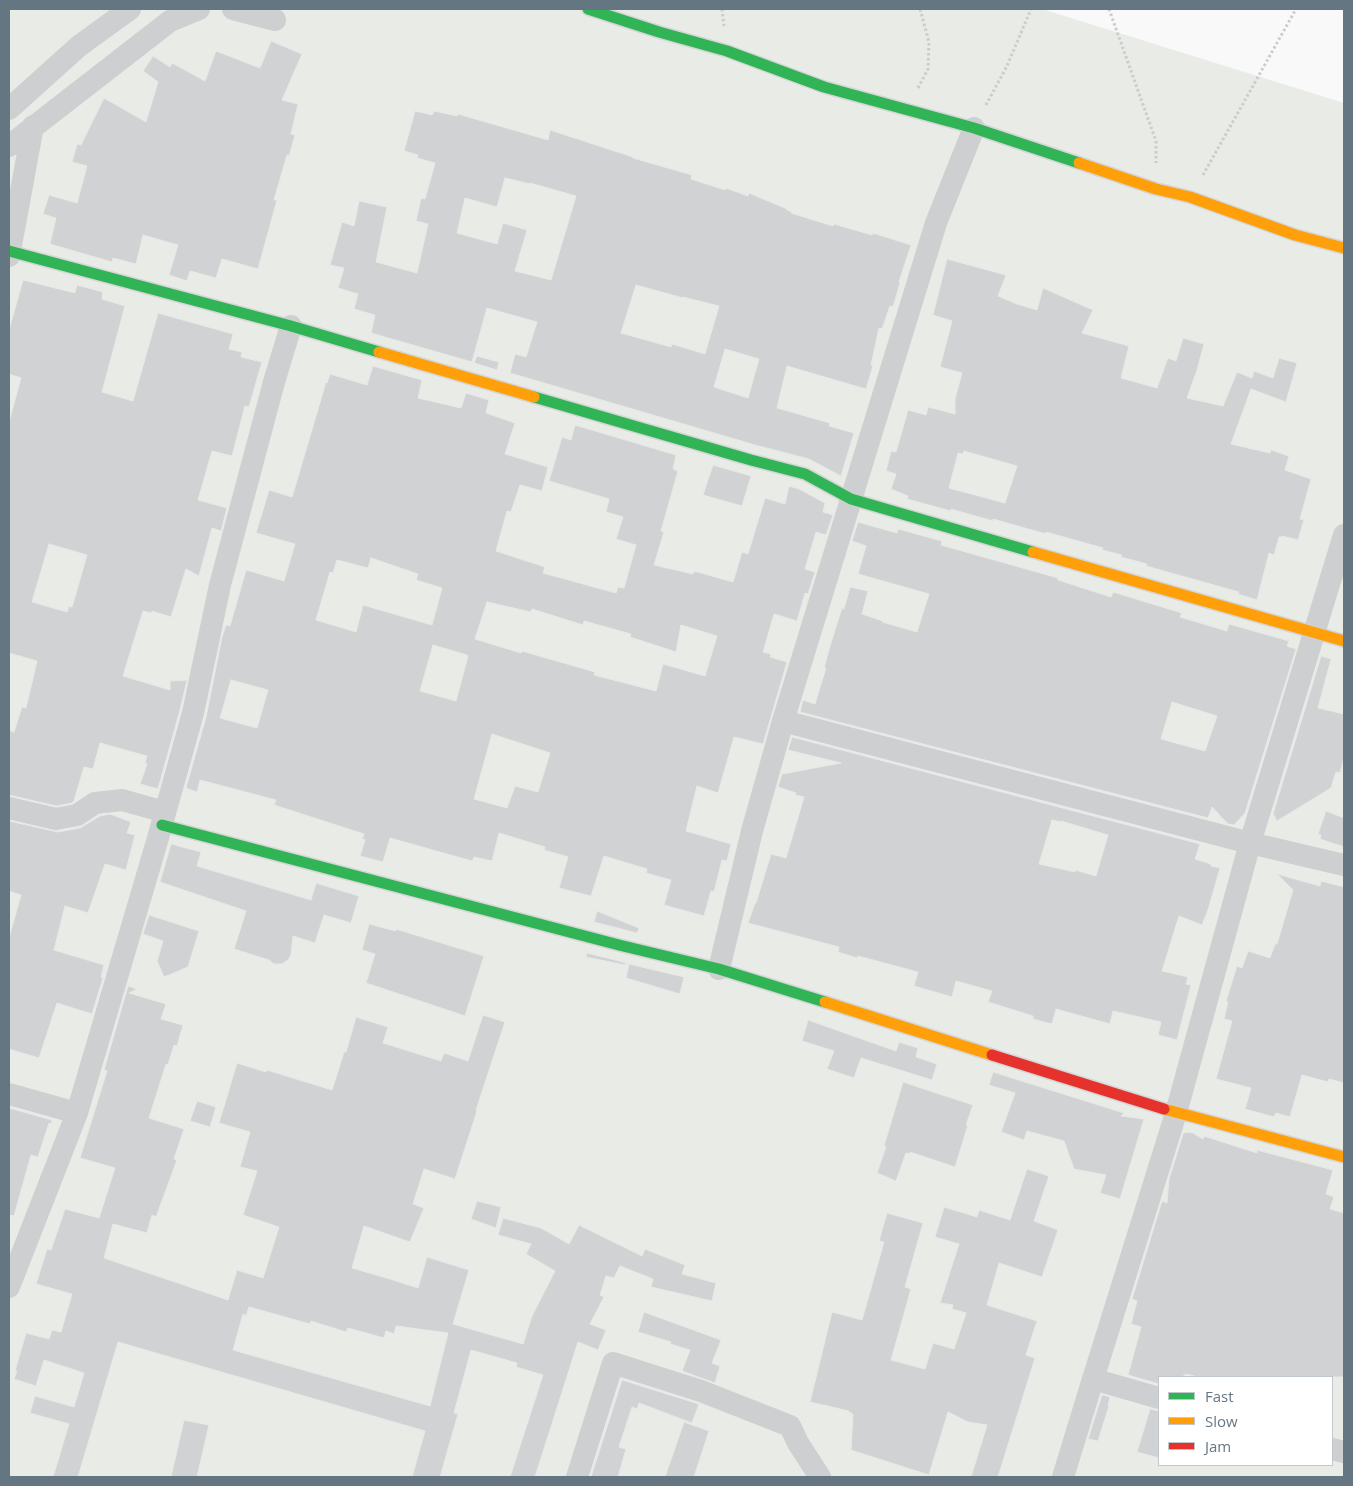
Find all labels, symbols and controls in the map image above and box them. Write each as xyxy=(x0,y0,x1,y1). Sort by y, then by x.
legend xyxy=(1158,1376,1333,1466)
text: Fast xyxy=(1205,1386,1234,1406)
text: Slow xyxy=(1205,1411,1238,1431)
text: Jam xyxy=(1205,1436,1231,1456)

